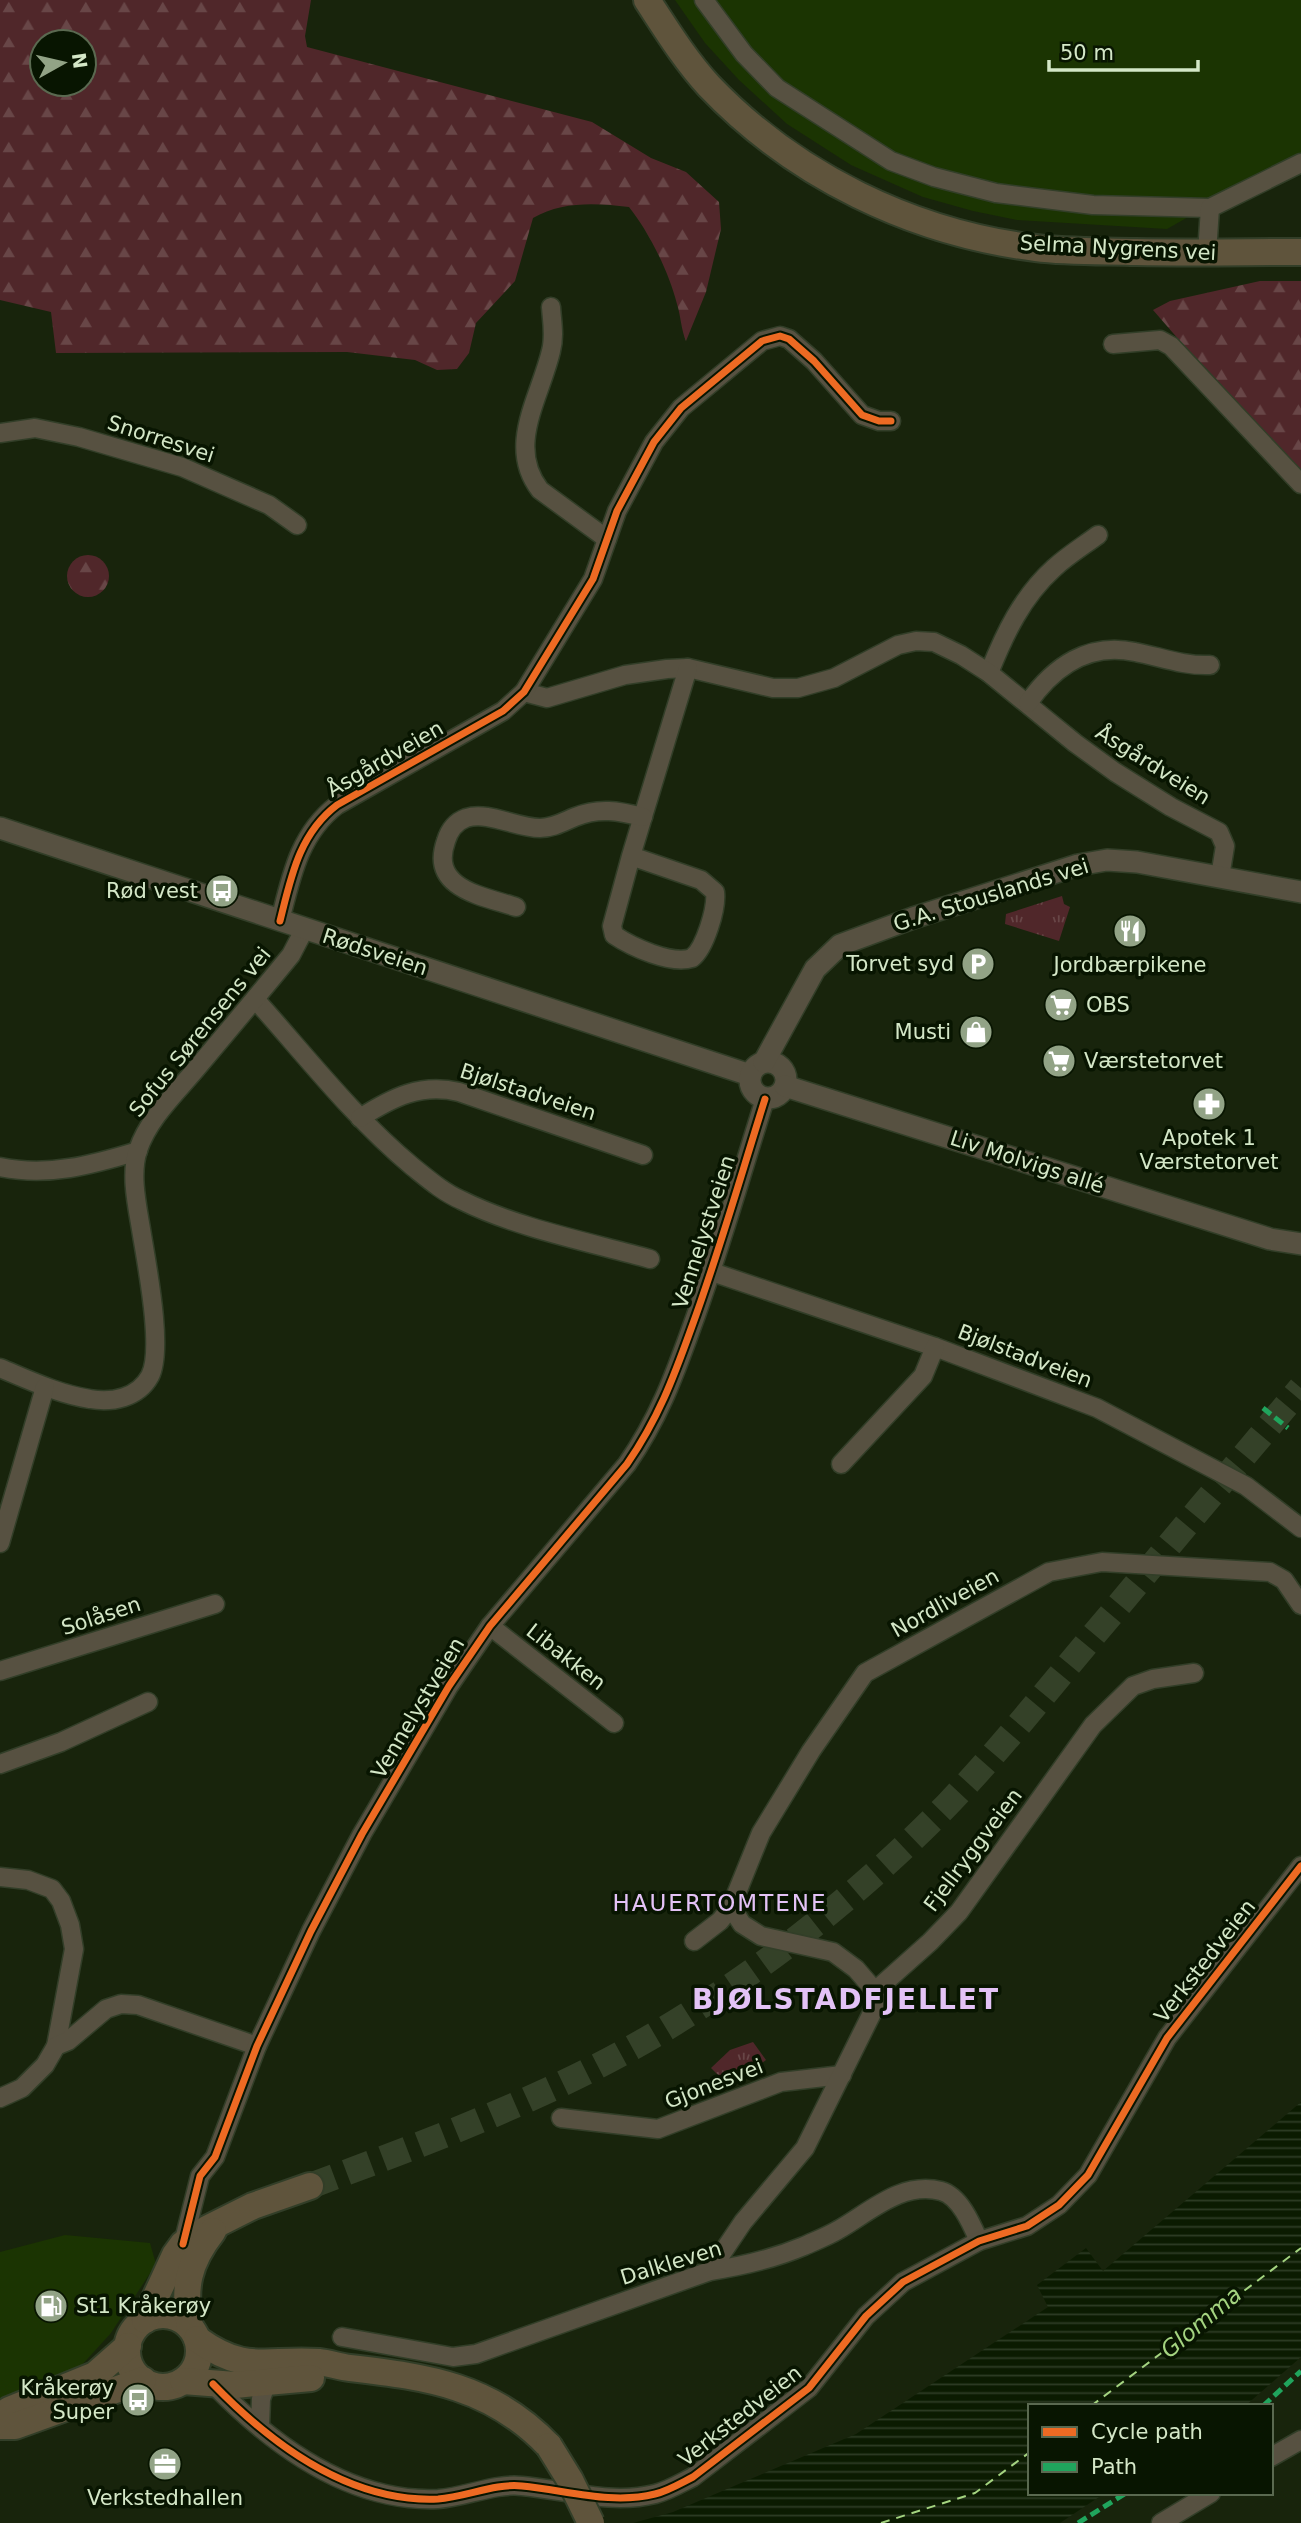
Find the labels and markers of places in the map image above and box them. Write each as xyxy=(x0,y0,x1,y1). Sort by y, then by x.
bus stop icon: Rød vest xyxy=(203,872,241,910)
place label: Rød vest xyxy=(106,879,198,903)
restaurant icon: Jordbærpikene xyxy=(1111,912,1149,950)
parking icon: Torvet syd xyxy=(959,945,997,983)
place label: Torvet syd xyxy=(845,952,954,976)
place label: Jordbærpikene xyxy=(1052,953,1206,977)
supermarket icon: OBS xyxy=(1042,986,1080,1024)
place label: OBS xyxy=(1086,993,1130,1017)
shop icon: Musti xyxy=(957,1013,995,1051)
place label: Musti xyxy=(895,1020,951,1044)
supermarket icon: Værstetorvet xyxy=(1040,1042,1078,1080)
place label: Værstetorvet xyxy=(1084,1049,1223,1073)
pharmacy icon: Apotek 1 Værstetorvet xyxy=(1190,1085,1228,1123)
place label: Apotek 1 Værstetorvet xyxy=(1139,1126,1279,1174)
fuel station icon: St1 Kråkerøy xyxy=(32,2287,70,2325)
place label: St1 Kråkerøy xyxy=(76,2293,211,2318)
place label: Kråkerøy Super xyxy=(20,2375,114,2424)
bus stop icon: Kråkerøy Super xyxy=(119,2381,157,2419)
office icon: Verkstedhallen xyxy=(146,2445,184,2483)
place label: Verkstedhallen xyxy=(87,2486,243,2510)

